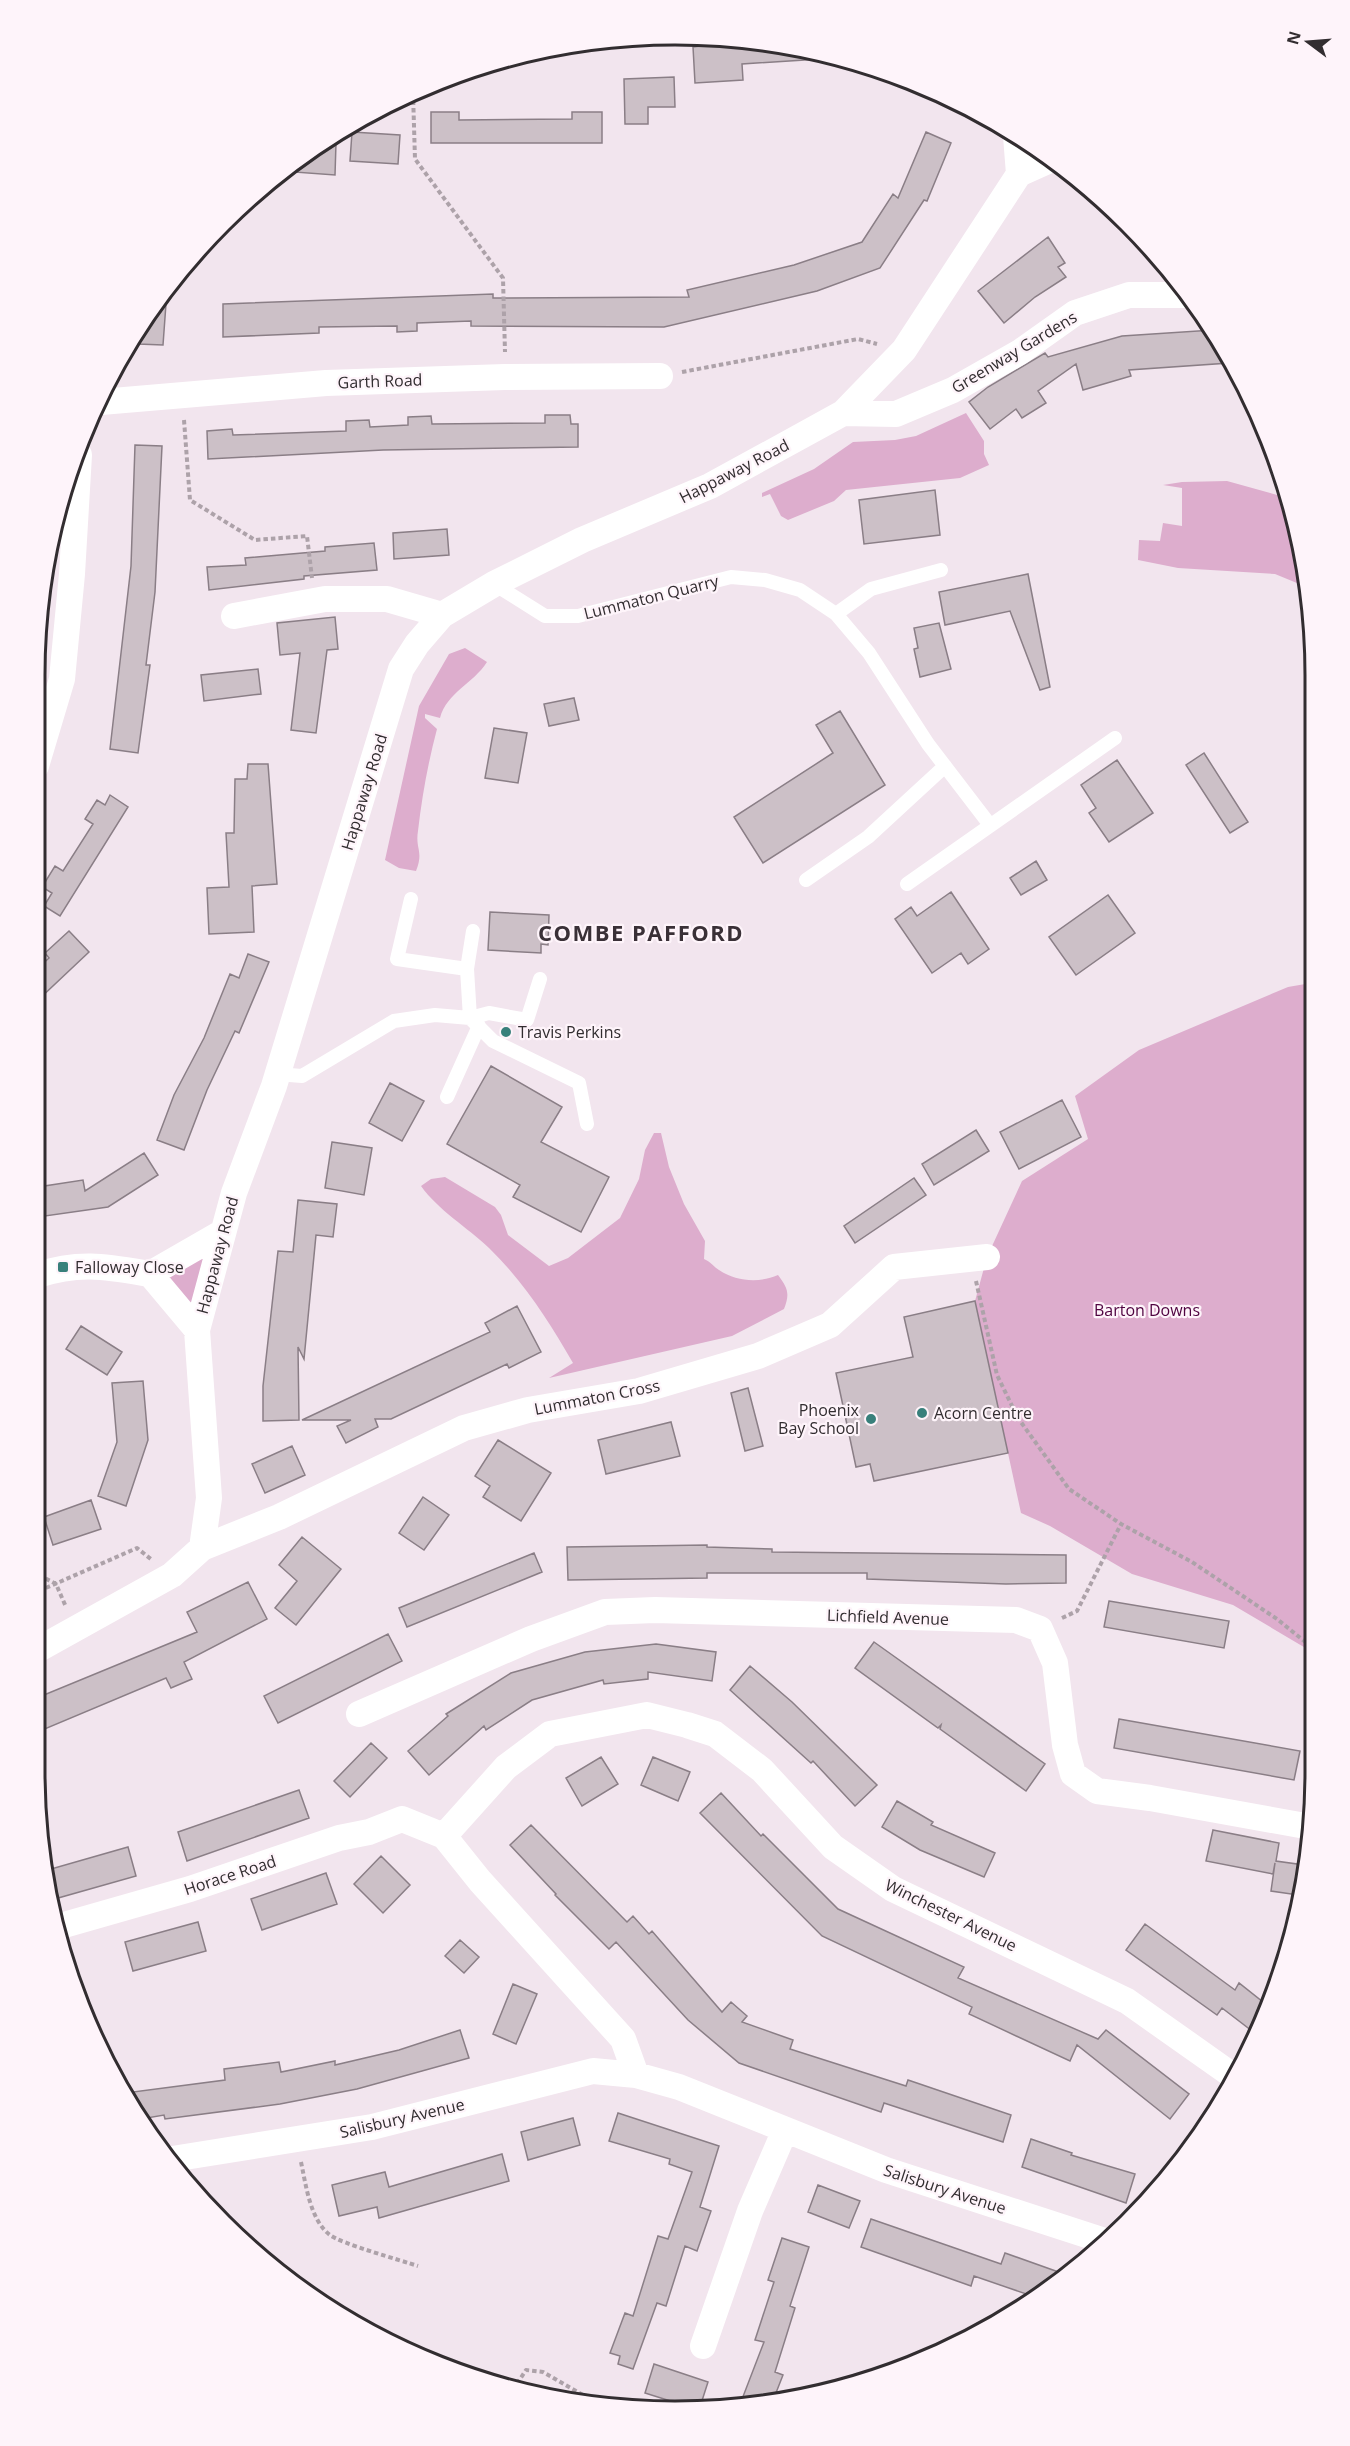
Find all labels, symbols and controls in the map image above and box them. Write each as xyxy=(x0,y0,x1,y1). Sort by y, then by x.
north arrow xyxy=(1278,12,1338,72)
text: N xyxy=(1281,29,1306,47)
street label: Greenway Gardens xyxy=(947,306,1081,398)
street label: Garth Road xyxy=(337,369,423,393)
street label: Happaway Road xyxy=(675,434,793,508)
street label: Lummaton Quarry xyxy=(581,569,722,624)
street label: Happaway Road xyxy=(336,731,392,853)
district label: COMBE PAFFORD xyxy=(538,917,744,947)
place label: Travis Perkins xyxy=(518,1021,621,1043)
marker: Travis Perkins xyxy=(499,1025,513,1039)
street label: Happaway Road xyxy=(191,1194,243,1316)
place label: Falloway Close xyxy=(75,1256,184,1278)
marker: Falloway Close xyxy=(56,1260,70,1274)
park label: Barton Downs xyxy=(1094,1299,1200,1321)
street label: Lummaton Cross xyxy=(532,1374,662,1420)
place label: Phoenix Bay School xyxy=(778,1399,860,1439)
place label: Acorn Centre xyxy=(934,1402,1032,1424)
marker: Acorn Centre xyxy=(915,1406,929,1420)
marker: Phoenix Bay School xyxy=(864,1412,878,1426)
street label: Lichfield Avenue xyxy=(827,1604,949,1630)
street label: Horace Road xyxy=(181,1850,279,1900)
street label: Winchester Avenue xyxy=(882,1874,1020,1956)
street label: Salisbury Avenue xyxy=(337,2093,467,2143)
street label: Salisbury Avenue xyxy=(881,2159,1009,2219)

